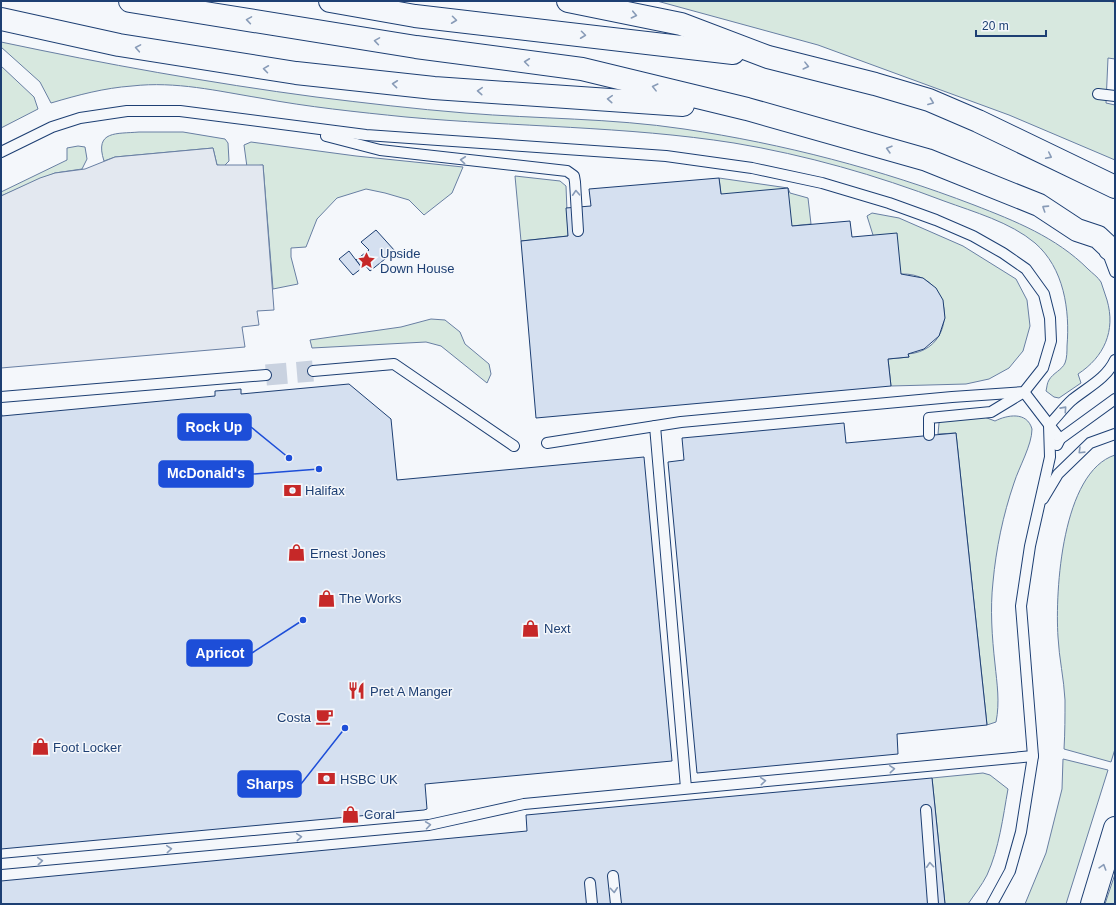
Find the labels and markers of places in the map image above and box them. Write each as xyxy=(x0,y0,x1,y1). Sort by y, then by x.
place label: Upside Down House xyxy=(380,246,454,276)
place icon: Upside Down House xyxy=(357,250,377,270)
callout: Rock Up xyxy=(178,414,251,440)
callout: McDonald's xyxy=(159,461,253,487)
bank icon: Halifax xyxy=(282,480,302,500)
place label: Halifax xyxy=(305,483,345,498)
shop icon: Ernest Jones xyxy=(287,543,307,563)
place label: Ernest Jones xyxy=(310,546,386,561)
shop icon: The Works xyxy=(316,588,336,608)
place label: The Works xyxy=(339,591,402,606)
shop icon: Next xyxy=(521,618,541,638)
place label: Next xyxy=(544,621,571,636)
callout: Apricot xyxy=(187,640,252,666)
restaurant icon: Pret A Manger xyxy=(347,681,367,701)
place label: Pret A Manger xyxy=(370,684,453,699)
cafe icon: Costa xyxy=(314,707,334,727)
place label: Costa xyxy=(277,710,312,725)
shop icon: Foot Locker xyxy=(30,737,50,757)
place label: Foot Locker xyxy=(53,740,122,755)
bank icon: HSBC UK xyxy=(317,769,337,789)
callout: Sharps xyxy=(238,771,301,797)
place label: HSBC UK xyxy=(340,772,398,787)
shop icon: Coral xyxy=(341,804,361,824)
place label: Coral xyxy=(364,807,395,822)

